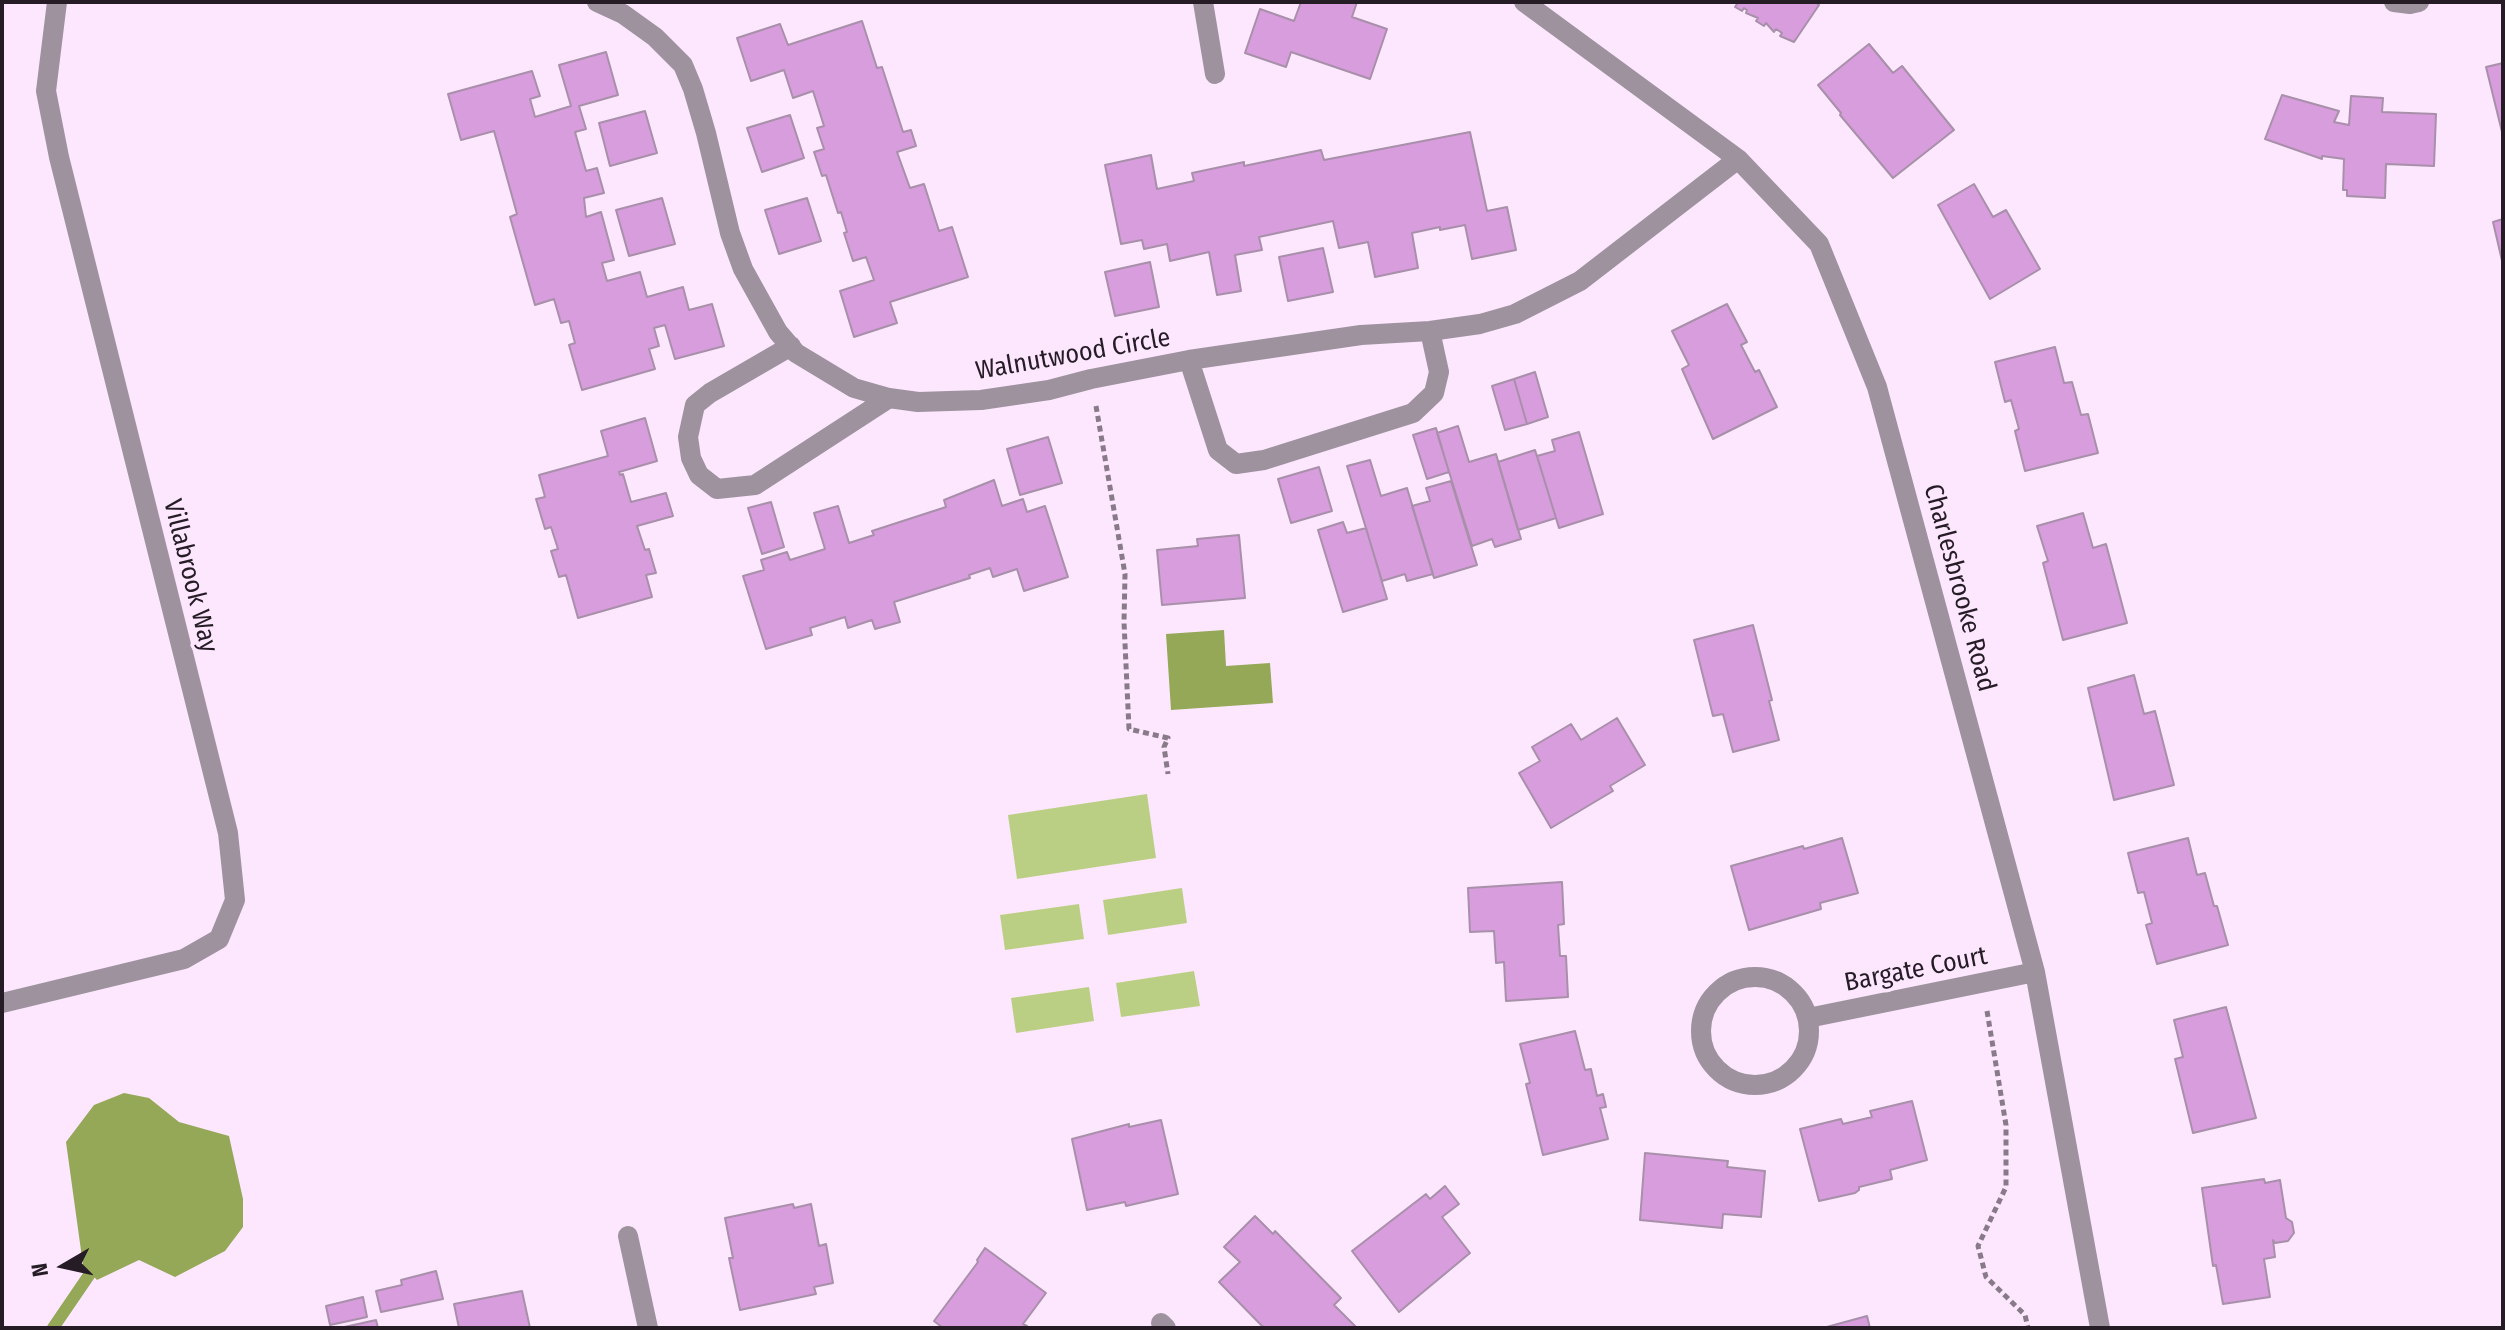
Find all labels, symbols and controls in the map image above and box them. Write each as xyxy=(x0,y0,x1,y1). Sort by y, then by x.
street label: Walnutwood Circle xyxy=(973,323,1173,387)
street label: Charlesbrooke Road xyxy=(1916,481,2002,695)
street label: Villabrook Way xyxy=(156,496,224,656)
street label: Bargate Court xyxy=(1842,941,1990,999)
north arrow xyxy=(24,1226,104,1306)
text: N xyxy=(25,1261,54,1278)

